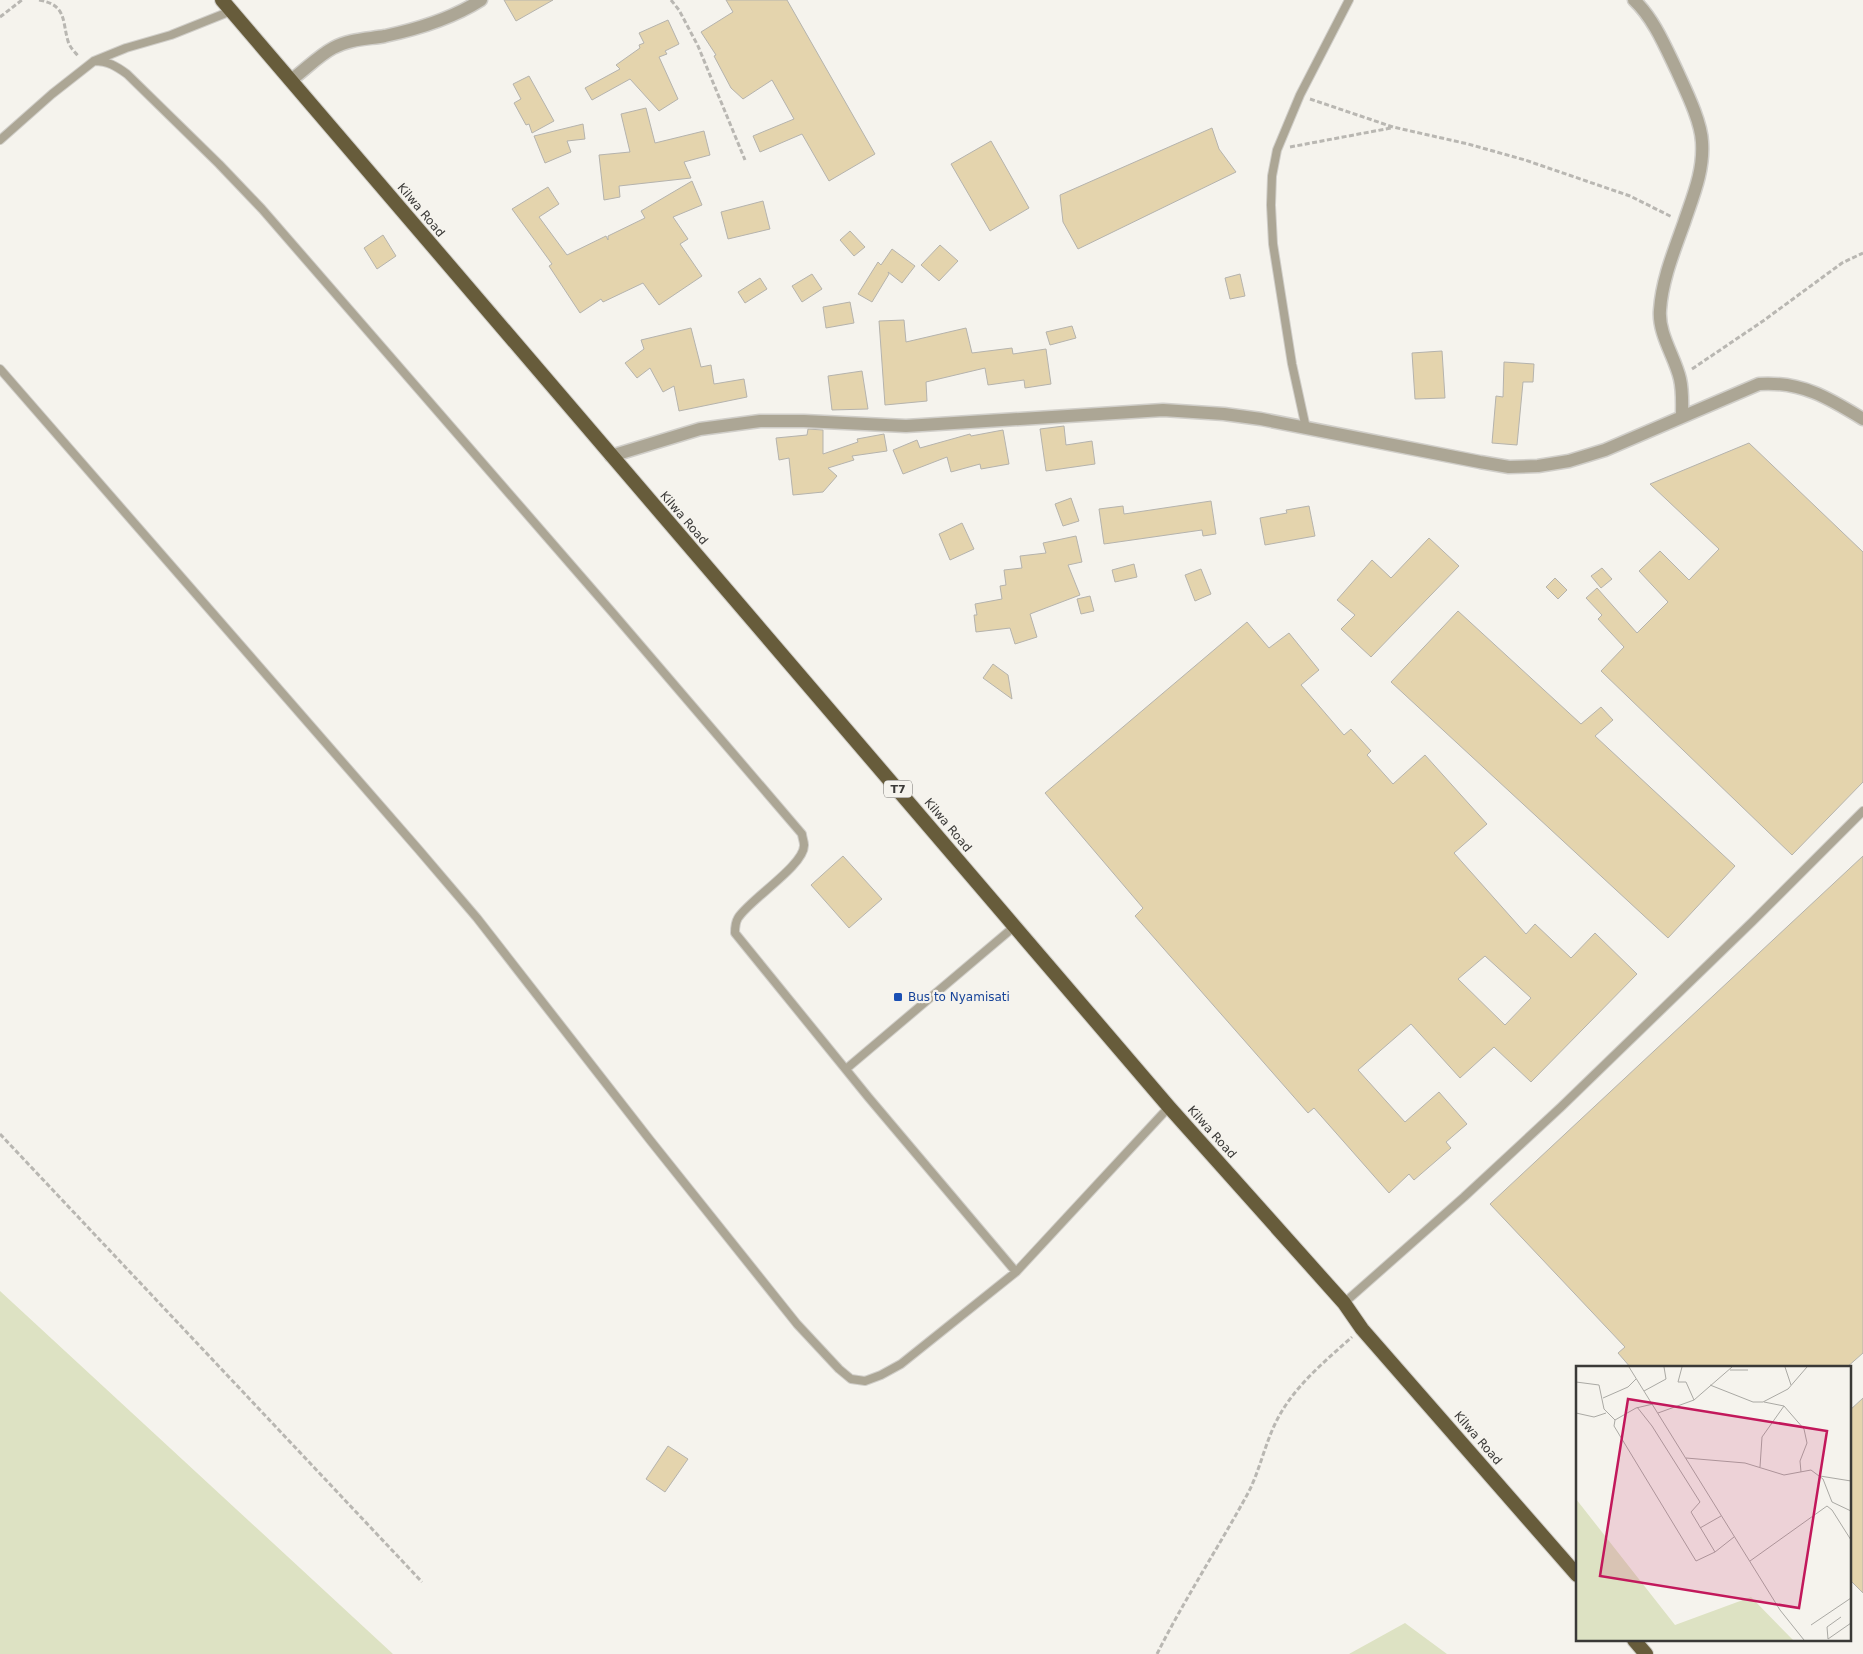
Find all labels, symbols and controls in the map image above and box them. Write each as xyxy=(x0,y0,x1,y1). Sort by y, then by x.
street label: Kilwa Road xyxy=(395,180,447,240)
street label: Kilwa Road xyxy=(657,489,711,547)
road number: T7 xyxy=(884,781,912,798)
street label: Kilwa Road xyxy=(922,795,974,855)
place label: Bus to Nyamisati xyxy=(908,990,1010,1004)
marker: Bus to Nyamisati xyxy=(892,991,904,1003)
street label: Kilwa Road xyxy=(1185,1103,1239,1161)
inset map xyxy=(1576,1366,1850,1642)
street label: Kilwa Road xyxy=(1451,1409,1505,1467)

